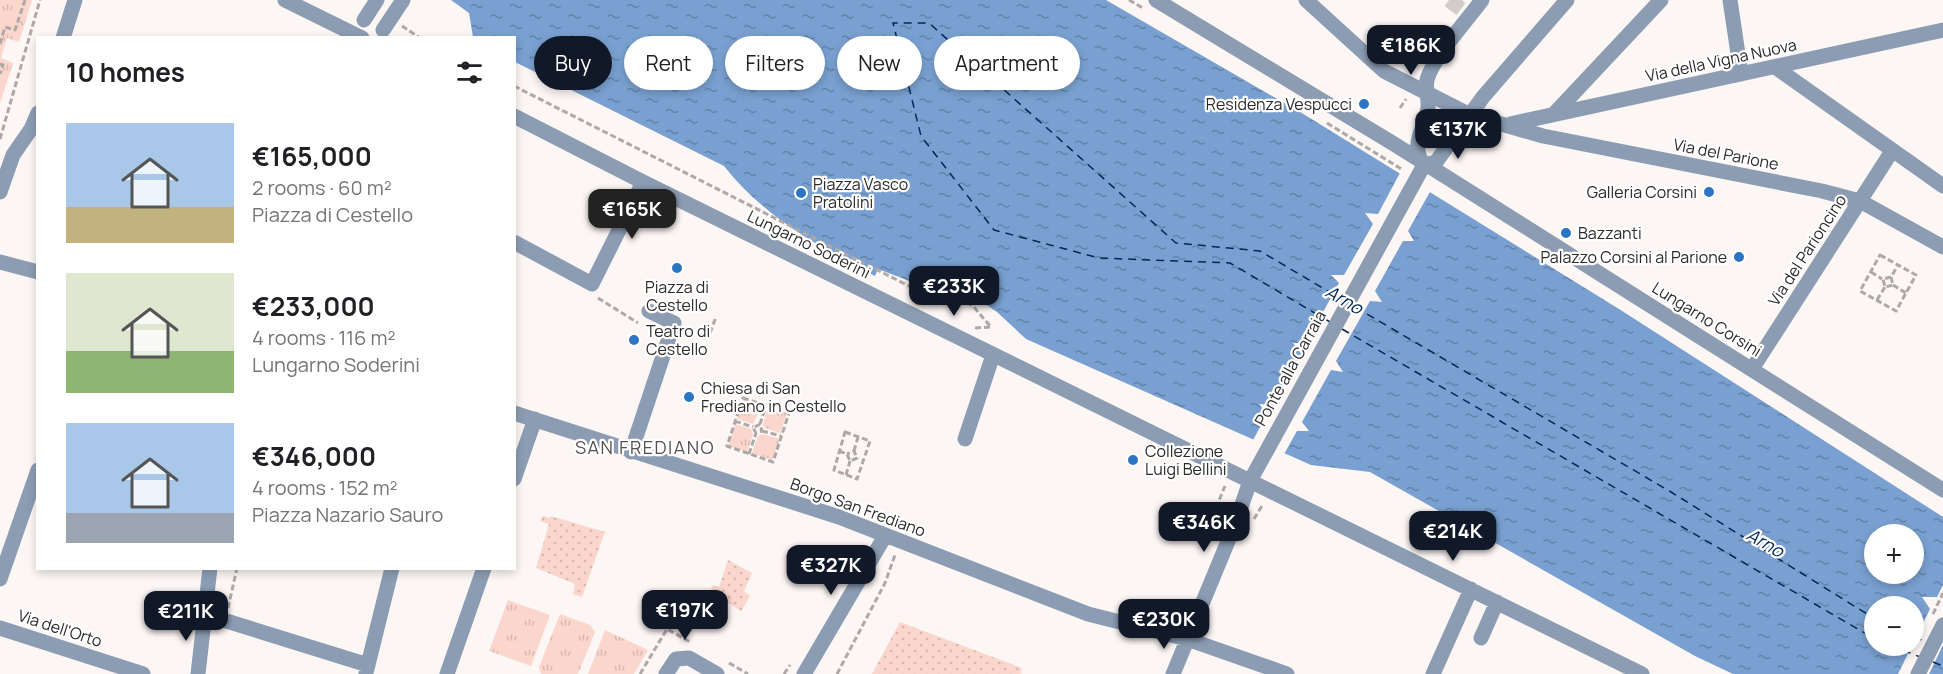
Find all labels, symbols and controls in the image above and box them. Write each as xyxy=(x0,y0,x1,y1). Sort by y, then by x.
pin: €186K xyxy=(1369,25,1453,76)
text: €186K xyxy=(1381,31,1441,58)
street label: Via della Vigna Nuova xyxy=(1643,33,1799,87)
chip: Buy xyxy=(534,36,612,90)
chip: Rent xyxy=(624,36,713,90)
chip: Filters xyxy=(725,36,825,90)
chip: New xyxy=(837,36,922,90)
chip: Apartment xyxy=(934,36,1080,90)
text: 10 homes xyxy=(66,54,185,90)
icon: filters xyxy=(453,56,486,89)
place label: Residenza Vespucci xyxy=(1206,93,1352,115)
marker: Residenza Vespucci xyxy=(1357,97,1371,111)
pin: €137K xyxy=(1416,109,1500,160)
text: €137K xyxy=(1429,115,1487,142)
street label: Via del Parione xyxy=(1671,133,1781,175)
text: €165,000 xyxy=(252,138,372,174)
icon: home xyxy=(114,147,186,219)
place label: Piazza Vasco Pratolini xyxy=(813,173,908,213)
text: 2 rooms · 60 m² xyxy=(252,174,392,201)
place label: Galleria Corsini xyxy=(1587,181,1697,203)
marker: Galleria Corsini xyxy=(1702,185,1716,199)
marker: Piazza Vasco Pratolini xyxy=(794,186,808,200)
pin: €165K xyxy=(590,189,674,240)
street label: Via del Parioncino xyxy=(1763,190,1851,310)
text: €165K xyxy=(602,195,662,222)
text: Piazza di Cestello xyxy=(252,201,413,228)
street label: Lungarno Soderini xyxy=(744,205,874,283)
place label: Bazzanti xyxy=(1578,222,1642,244)
marker: Bazzanti xyxy=(1559,226,1573,240)
place label: Palazzo Corsini al Parione xyxy=(1541,246,1727,268)
marker: Palazzo Corsini al Parione xyxy=(1732,250,1746,264)
marker: Piazza di Cestello xyxy=(670,261,684,275)
pin: €233K xyxy=(912,266,996,317)
text: €233K xyxy=(923,272,985,299)
place label: Piazza di Cestello xyxy=(645,276,709,316)
street label: Lungarno Corsini xyxy=(1648,277,1766,361)
water label: Arno xyxy=(1322,279,1369,320)
text: €233,000 xyxy=(252,288,375,324)
icon: home xyxy=(114,297,186,369)
street label: Ponte alla Carraia xyxy=(1249,306,1331,430)
place label: Teatro di Cestello xyxy=(646,320,710,360)
text: 4 rooms · 116 m² xyxy=(252,324,395,351)
marker: Teatro di Cestello xyxy=(627,333,641,347)
text: Lungarno Soderini xyxy=(252,351,420,378)
place label: Chiesa di San Frediano in Cestello xyxy=(701,377,846,417)
marker: Chiesa di San Frediano in Cestello xyxy=(682,390,696,404)
district label: SAN FREDIANO xyxy=(575,435,715,459)
text: €346,000 xyxy=(252,438,376,474)
place label: Collezione Luigi Bellini xyxy=(1145,440,1226,480)
icon: home xyxy=(114,447,186,519)
marker: Collezione Luigi Bellini xyxy=(1126,453,1140,467)
street label: Borgo San Frediano xyxy=(787,472,929,542)
text: 4 rooms · 152 m² xyxy=(252,474,398,501)
text: Piazza Nazario Sauro xyxy=(252,501,443,528)
pin: €346K xyxy=(1162,502,1246,553)
text: €346K xyxy=(1173,508,1235,535)
pin: €214K xyxy=(1411,511,1495,562)
text: €214K xyxy=(1423,517,1483,544)
water label: Arno xyxy=(1743,522,1790,563)
map controls xyxy=(1864,524,1924,656)
button: + xyxy=(1864,524,1924,584)
pin: €327K xyxy=(789,545,873,596)
text: €327K xyxy=(801,551,861,578)
pin: €197K xyxy=(643,590,727,641)
pin: €211K xyxy=(144,591,228,642)
text: €197K xyxy=(656,596,714,623)
button: − xyxy=(1864,596,1924,656)
text: €211K xyxy=(158,597,214,624)
pin: €230K xyxy=(1122,599,1206,650)
street label: Via dell'Orto xyxy=(15,604,105,652)
text: €230K xyxy=(1132,605,1196,632)

